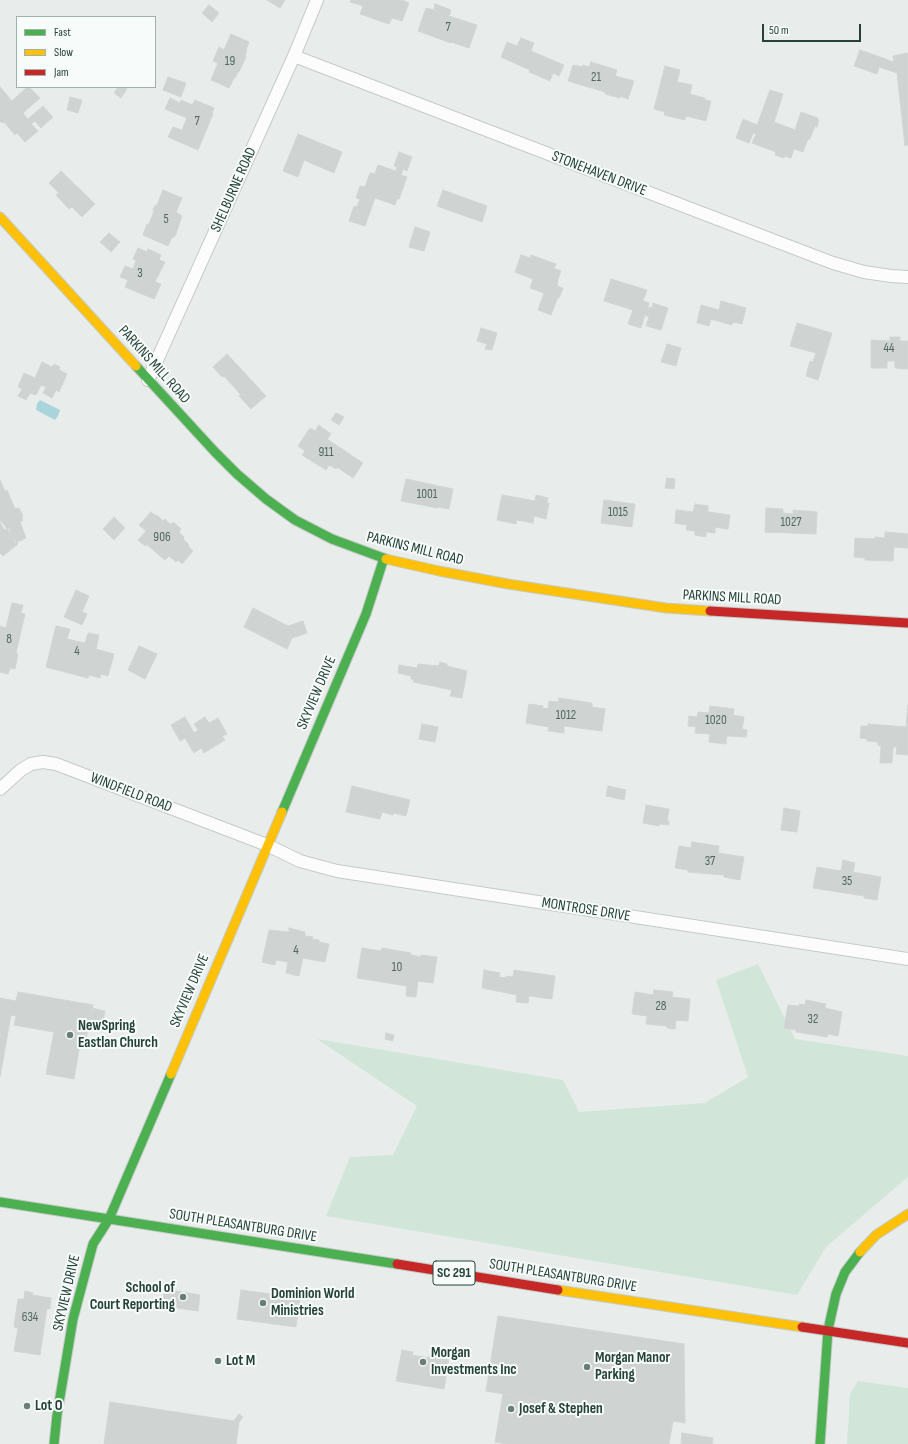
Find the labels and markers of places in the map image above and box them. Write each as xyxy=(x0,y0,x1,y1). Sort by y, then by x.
place label: NewSpring Eastlan Church xyxy=(78,1017,158,1052)
marker: NewSpring Eastlan Church xyxy=(65,1030,75,1040)
place label: School of Court Reporting xyxy=(90,1279,175,1314)
place label: Dominion World Ministries xyxy=(271,1285,354,1320)
marker: School of Court Reporting xyxy=(178,1292,188,1302)
marker: Dominion World Ministries xyxy=(258,1298,268,1308)
place label: Morgan Investments Inc xyxy=(431,1344,517,1379)
place label: Morgan Manor Parking xyxy=(595,1349,670,1384)
place label: Lot M xyxy=(226,1352,255,1370)
marker: Lot M xyxy=(213,1356,223,1366)
marker: Morgan Investments Inc xyxy=(418,1357,428,1367)
marker: Morgan Manor Parking xyxy=(582,1362,592,1372)
place label: Lot O xyxy=(35,1397,62,1415)
place label: Josef & Stephen xyxy=(519,1400,603,1418)
marker: Lot O xyxy=(22,1401,32,1411)
marker: Josef & Stephen xyxy=(506,1404,516,1414)

